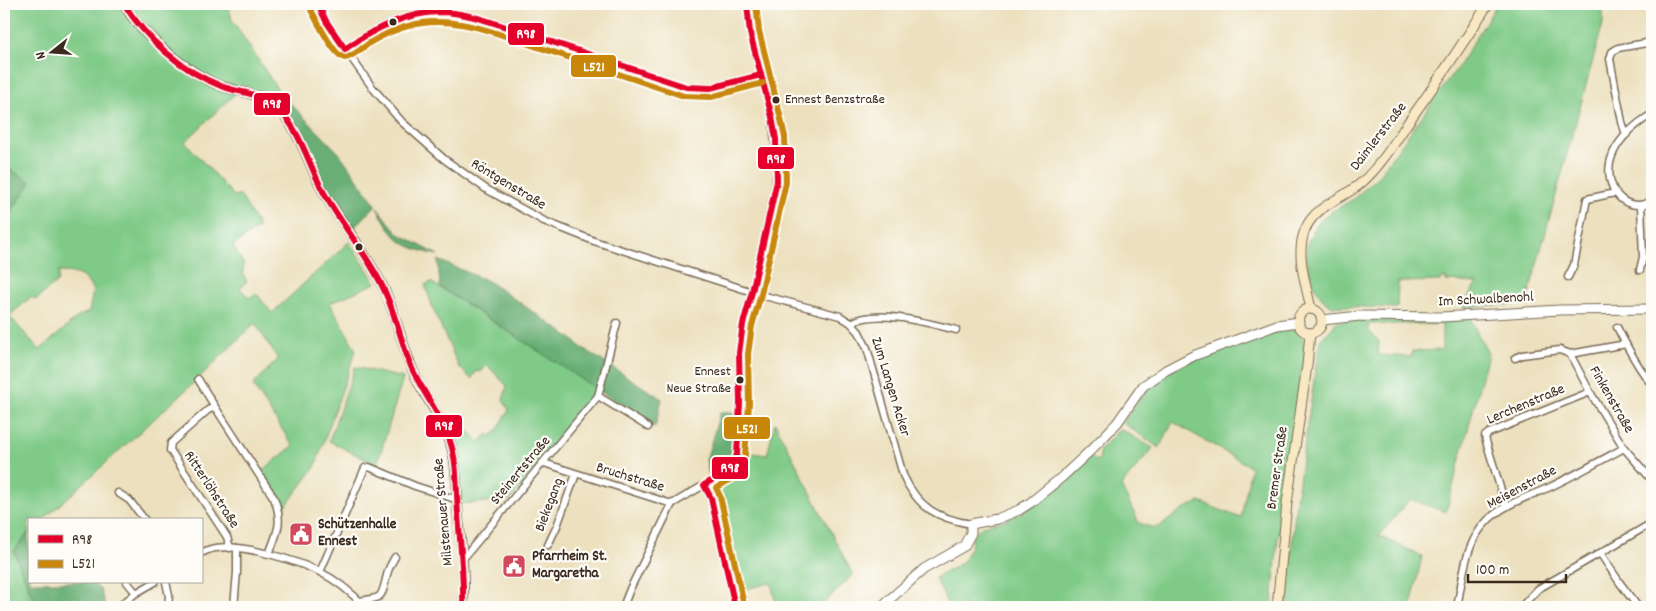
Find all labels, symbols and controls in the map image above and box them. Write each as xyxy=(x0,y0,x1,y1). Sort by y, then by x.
unlabelled marker xyxy=(388,17,398,27)
line badge: R98 xyxy=(507,22,545,46)
text: R98 xyxy=(517,25,536,45)
north arrow xyxy=(28,28,78,78)
text: N xyxy=(31,49,52,61)
line badge: L521 xyxy=(570,54,617,78)
text: L521 xyxy=(583,58,605,78)
place label: Ennest Benzstraße xyxy=(785,90,885,110)
line badge: R98 xyxy=(253,92,291,116)
text: R98 xyxy=(263,95,282,115)
marker: Ennest Benzstraße xyxy=(771,95,781,105)
street label: Daimlerstraße xyxy=(1345,98,1413,176)
line badge: R98 xyxy=(757,146,795,170)
text: R98 xyxy=(767,150,786,170)
street label: Röntgenstraße xyxy=(466,154,550,216)
unlabelled marker xyxy=(354,242,364,252)
street label: Im Schwalbenohl xyxy=(1438,286,1535,313)
street label: Zum Langen Acker xyxy=(864,335,916,440)
place label: Ennest Neue Straße xyxy=(667,362,731,399)
street label: Finkenstraße xyxy=(1583,362,1639,438)
marker: Ennest Neue Straße xyxy=(735,375,745,385)
street label: Lerchenstraße xyxy=(1484,379,1569,431)
line badge: R98 xyxy=(425,414,463,438)
line badge: L521 xyxy=(723,416,771,440)
text: R98 xyxy=(435,417,454,437)
text: L521 xyxy=(736,420,758,440)
street label: Bremer Straße xyxy=(1261,425,1295,511)
street label: Steinertstraße xyxy=(485,431,557,510)
street label: Ritterlöhstraße xyxy=(178,447,245,533)
line badge: R98 xyxy=(711,456,749,480)
street label: Milstenauer Straße xyxy=(428,457,460,567)
street label: Bruchstraße xyxy=(593,457,667,499)
text: R98 xyxy=(721,459,740,479)
street label: Meisenstraße xyxy=(1483,460,1561,516)
street label: Biekegang xyxy=(530,475,570,535)
place label: Schützenhalle Ennest xyxy=(318,514,397,553)
legend xyxy=(28,518,202,584)
public building icon: Schützenhalle Ennest xyxy=(288,521,314,547)
text: R98 xyxy=(72,530,92,552)
place label: Pfarrheim St. Margaretha xyxy=(532,546,607,585)
scale bar xyxy=(1468,551,1566,583)
public building icon: Pfarrheim St. Margaretha xyxy=(501,553,527,579)
text: L521 xyxy=(72,554,95,576)
text: 100 m xyxy=(1476,560,1509,582)

